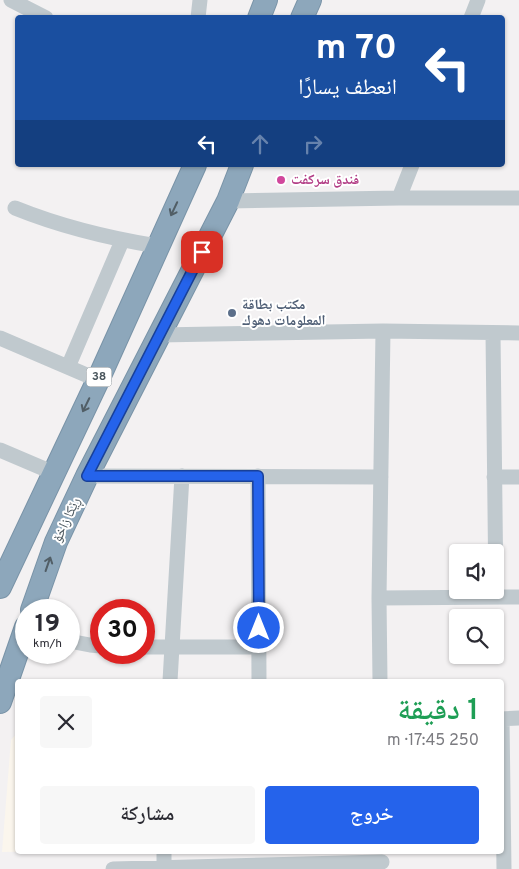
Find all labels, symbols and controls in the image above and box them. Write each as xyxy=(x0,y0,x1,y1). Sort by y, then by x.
text: 70 m xyxy=(316,27,397,71)
icon: left xyxy=(415,35,480,100)
text: انعطف يسارًا xyxy=(298,75,397,102)
icon: left xyxy=(193,130,221,158)
icon: ahead xyxy=(246,130,274,158)
icon: right xyxy=(299,130,327,158)
place label: فندق سركفت xyxy=(291,172,359,189)
marker: فندق سركفت xyxy=(275,174,287,186)
one-way arrow xyxy=(169,201,178,216)
pin xyxy=(181,231,223,273)
icon: arrive xyxy=(188,238,216,266)
place label: مكتب بطاقة المعلومات دهوك xyxy=(242,297,326,330)
marker: مكتب بطاقة المعلومات دهوك xyxy=(226,307,238,319)
road number: 38 xyxy=(86,368,112,387)
one-way arrow xyxy=(81,397,90,412)
street label: ڕێکا زاخۆ xyxy=(49,495,87,546)
map controls xyxy=(449,544,504,664)
button: sound xyxy=(449,544,504,599)
one-way arrow xyxy=(44,556,54,572)
speed limit sign: 30 xyxy=(90,599,155,664)
position arrow xyxy=(232,601,284,653)
text: 19 xyxy=(35,609,60,641)
button: search xyxy=(449,609,504,664)
text: km/h xyxy=(33,636,62,652)
text: 1 دقيقة xyxy=(398,693,479,730)
button: close xyxy=(40,696,92,748)
text: 250 m · 17:45 xyxy=(387,731,479,751)
button: مشاركة xyxy=(40,786,255,844)
button: خروج xyxy=(265,786,479,844)

